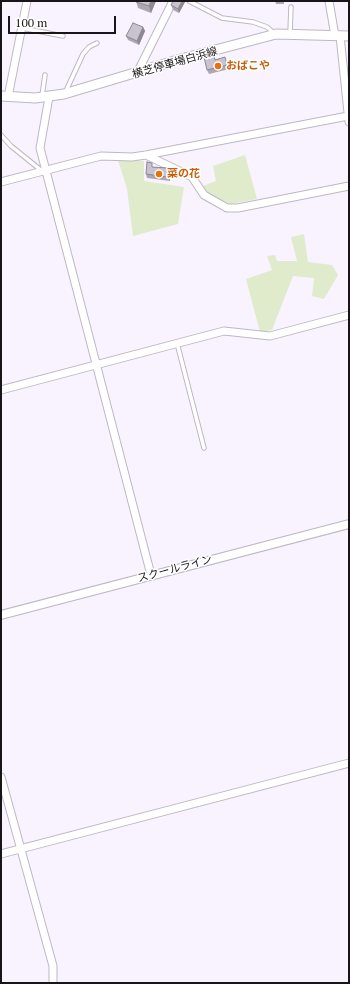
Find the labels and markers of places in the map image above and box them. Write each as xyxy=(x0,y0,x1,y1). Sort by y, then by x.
place label: おばこや xyxy=(226,59,270,73)
marker: おばこや xyxy=(213,61,223,71)
place label: 菜の花 xyxy=(167,167,200,181)
marker: 菜の花 xyxy=(154,169,164,179)

